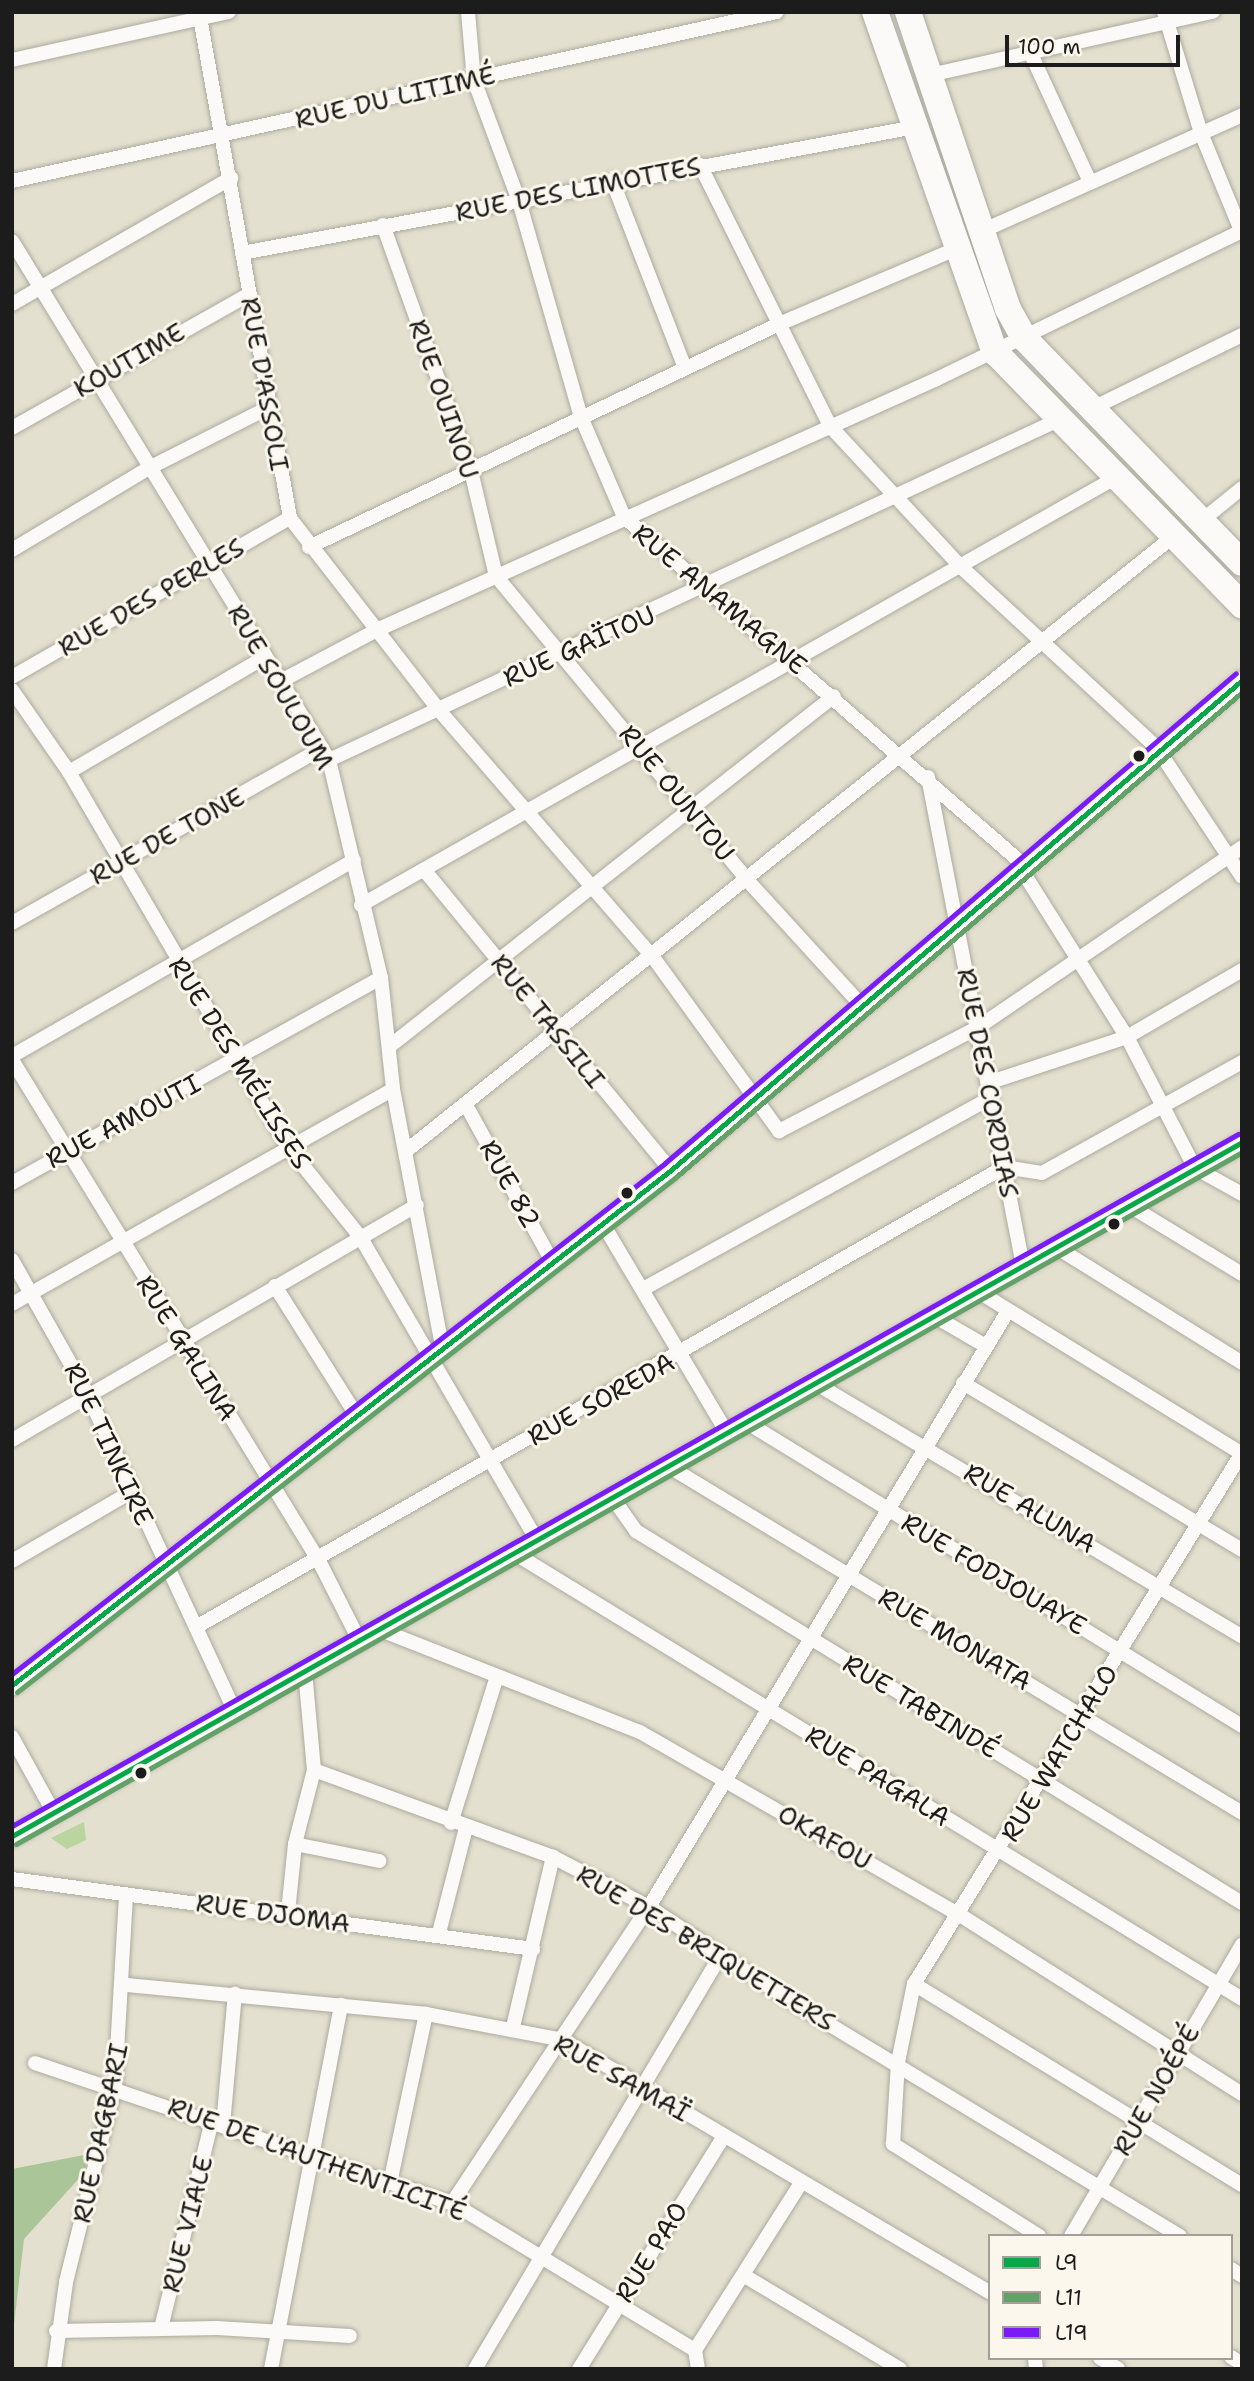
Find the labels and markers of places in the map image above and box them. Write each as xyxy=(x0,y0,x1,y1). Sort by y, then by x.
unlabelled marker xyxy=(1132,749,1146,763)
unlabelled marker xyxy=(620,1186,634,1200)
unlabelled marker xyxy=(1107,1217,1121,1231)
unlabelled marker xyxy=(134,1766,148,1780)

